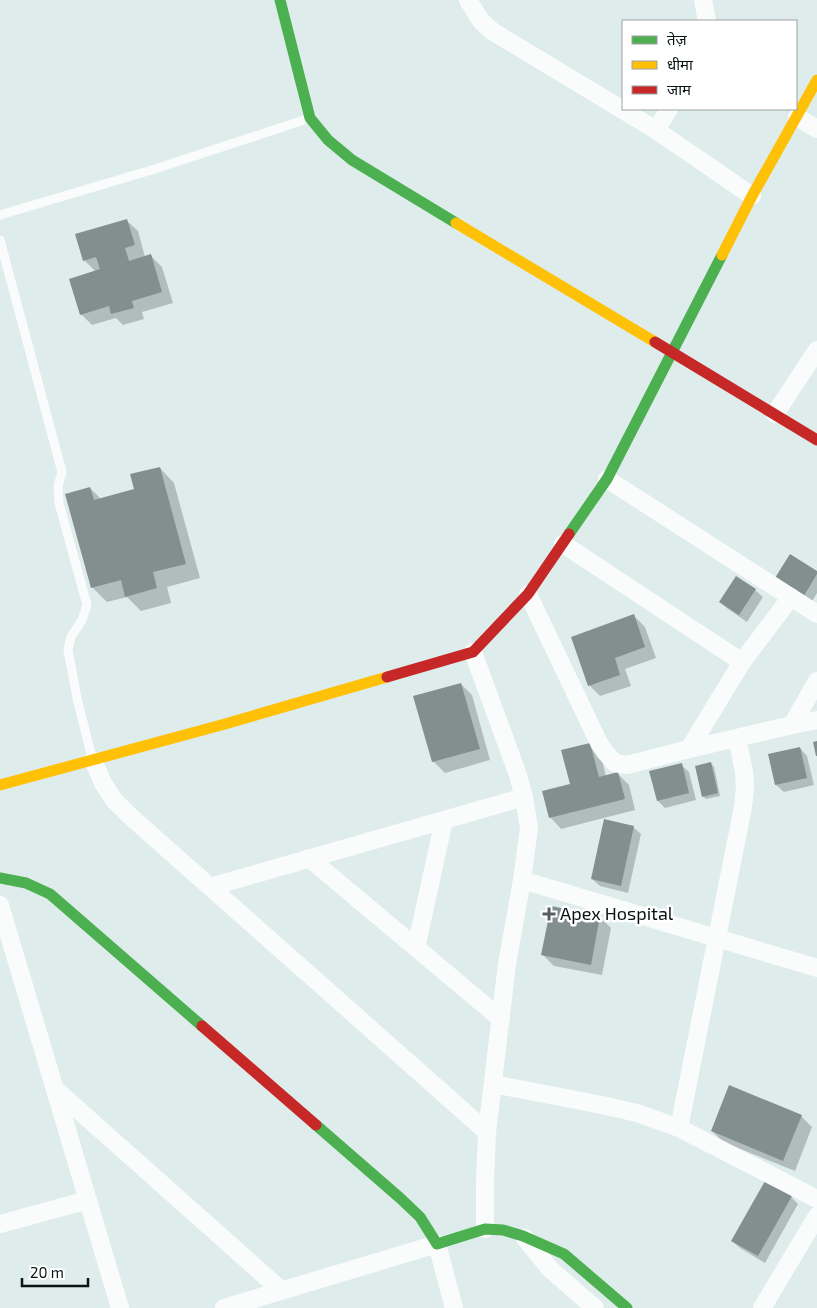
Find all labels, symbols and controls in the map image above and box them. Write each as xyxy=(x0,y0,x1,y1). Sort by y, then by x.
legend xyxy=(622,20,797,110)
text: तेज़ xyxy=(667,30,688,48)
text: धीमा xyxy=(667,55,694,73)
text: जाम xyxy=(667,80,692,98)
place label: Apex Hospital xyxy=(560,902,674,924)
marker: Apex Hospital xyxy=(542,907,556,921)
scale bar xyxy=(22,1256,89,1288)
text: 20 m xyxy=(30,1263,64,1281)

